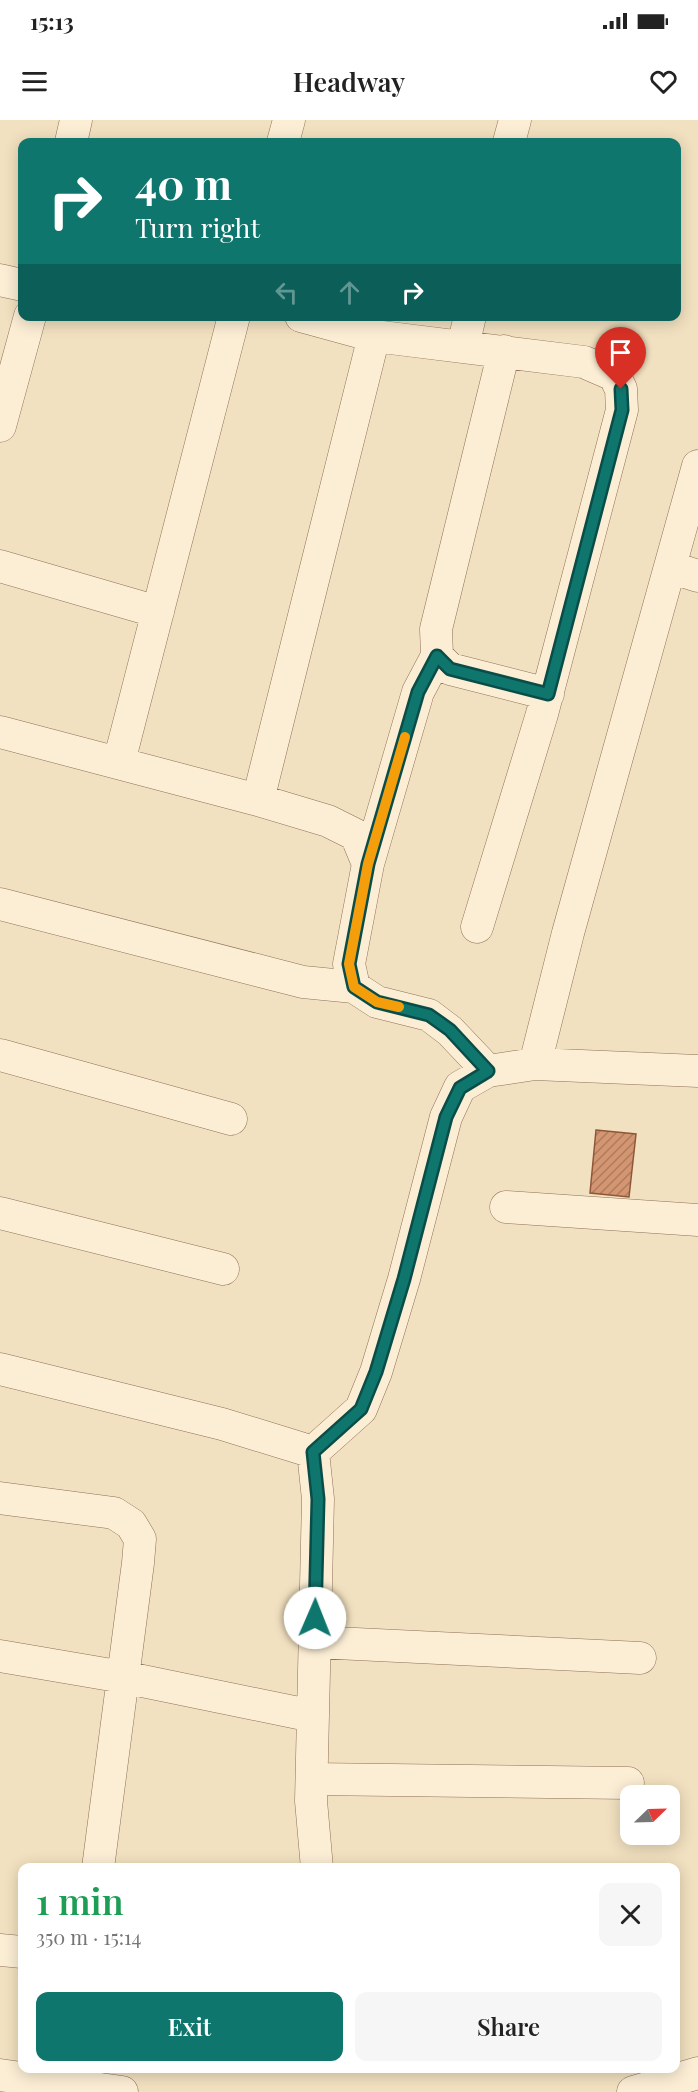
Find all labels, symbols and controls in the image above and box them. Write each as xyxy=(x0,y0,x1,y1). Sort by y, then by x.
text: 15:13 xyxy=(30,6,74,36)
text: Headway xyxy=(293,63,405,99)
icon: menu xyxy=(18,65,51,98)
icon: heart xyxy=(647,65,680,98)
text: 40 m xyxy=(135,155,232,211)
icon: right xyxy=(36,162,114,240)
text: Turn right xyxy=(135,209,260,245)
icon: left xyxy=(270,276,303,309)
icon: ahead xyxy=(333,276,366,309)
icon: right xyxy=(396,276,429,309)
pin xyxy=(595,327,646,389)
icon: arrive xyxy=(604,336,637,369)
position arrow xyxy=(283,1586,347,1650)
north arrow xyxy=(620,1785,680,1845)
map controls xyxy=(620,1785,680,1845)
text: 1 min xyxy=(36,1876,124,1924)
button: close xyxy=(599,1883,662,1946)
text: 350 m · 15:14 xyxy=(36,1923,141,1950)
button: Exit xyxy=(36,1992,343,2061)
button: Share xyxy=(355,1992,662,2061)

